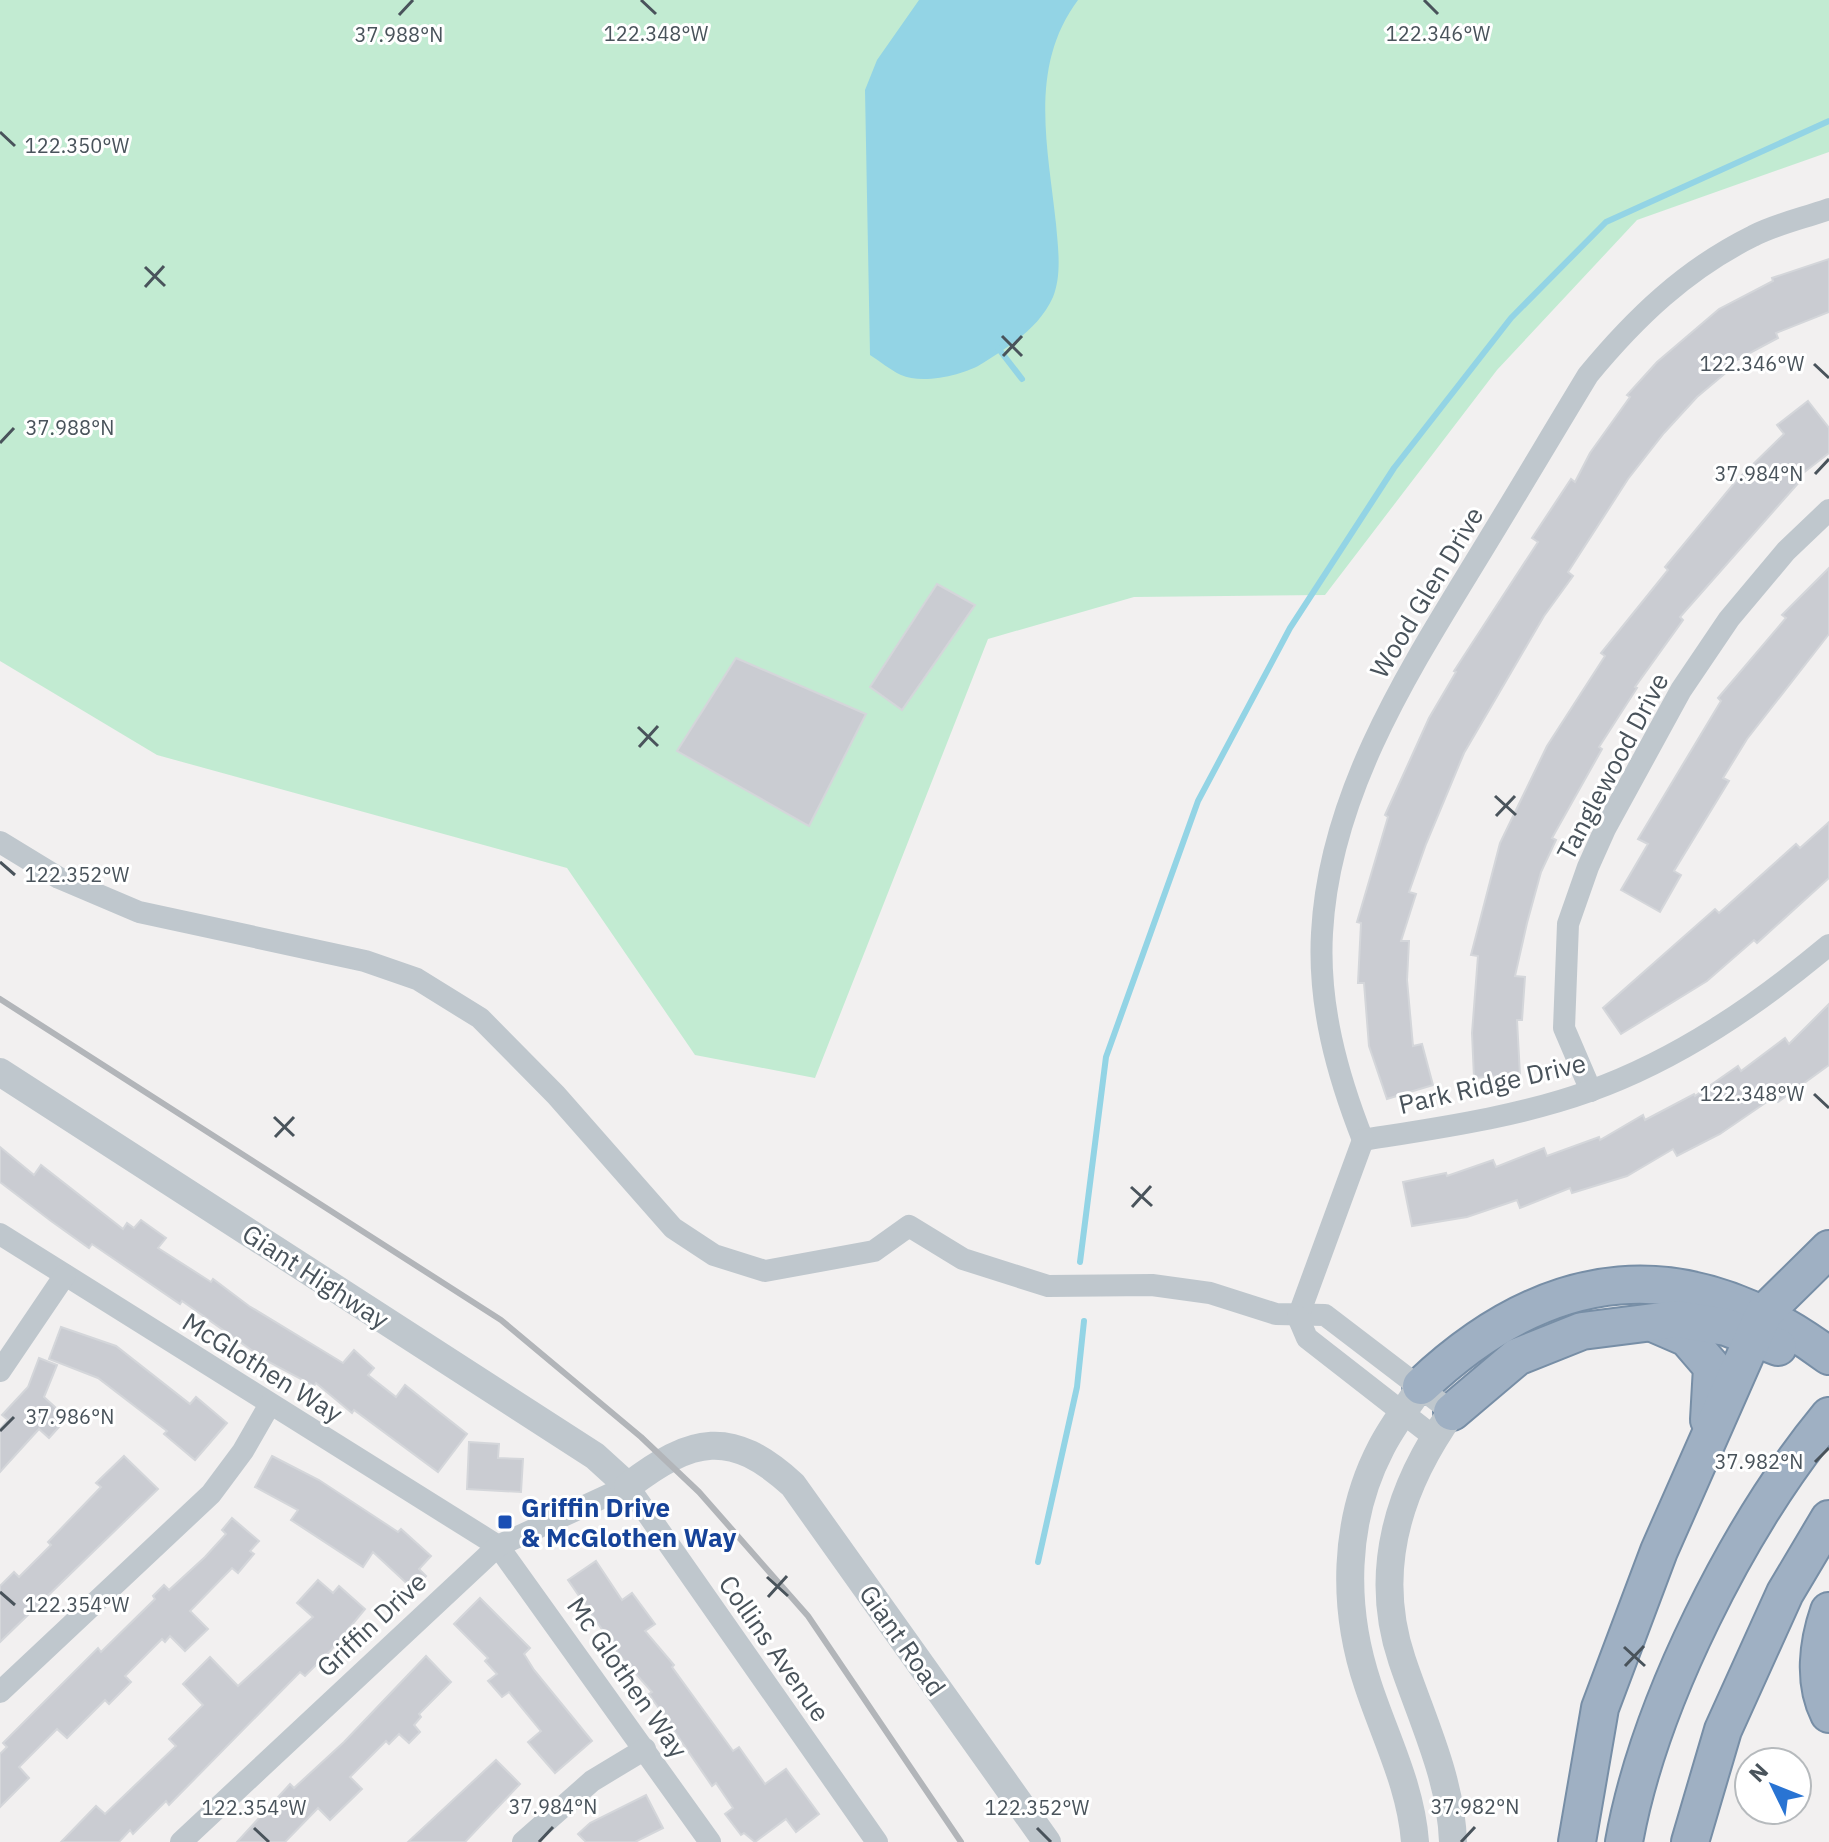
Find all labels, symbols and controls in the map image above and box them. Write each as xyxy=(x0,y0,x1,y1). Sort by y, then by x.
text: 122.348°W xyxy=(604,20,708,47)
text: 122.346°W xyxy=(1386,20,1490,47)
text: 37.988°N xyxy=(355,21,443,48)
text: 122.350°W xyxy=(25,132,129,159)
text: 122.346°W xyxy=(1700,350,1804,377)
text: 37.988°N xyxy=(26,414,114,441)
text: 37.984°N xyxy=(1715,460,1803,487)
street label: Wood Glen Drive xyxy=(1362,500,1490,684)
street label: Tanglewood Drive xyxy=(1548,667,1676,865)
text: 122.352°W xyxy=(25,861,129,888)
street label: Park Ridge Drive xyxy=(1395,1045,1589,1121)
text: 122.348°W xyxy=(1700,1080,1804,1107)
street label: Giant Highway xyxy=(236,1216,396,1336)
street label: McGlothen Way xyxy=(177,1304,349,1430)
text: 37.986°N xyxy=(26,1403,114,1430)
text: 37.982°N xyxy=(1715,1448,1803,1475)
place label: Griffin Drive & McGlothen Way xyxy=(521,1490,736,1554)
marker: Griffin Drive & McGlothen Way xyxy=(496,1513,514,1531)
street label: Griffin Drive xyxy=(309,1564,433,1684)
street label: Collins Avenue xyxy=(712,1568,838,1728)
street label: Giant Road xyxy=(852,1578,954,1702)
street label: Mc Glothen Way xyxy=(560,1590,696,1764)
text: 122.354°W xyxy=(25,1591,129,1618)
north arrow xyxy=(1733,1746,1813,1826)
text: N xyxy=(1742,1756,1774,1788)
text: 37.984°N xyxy=(509,1793,597,1820)
text: 37.982°N xyxy=(1431,1793,1519,1820)
text: 122.354°W xyxy=(202,1794,306,1821)
text: 122.352°W xyxy=(985,1794,1089,1821)

